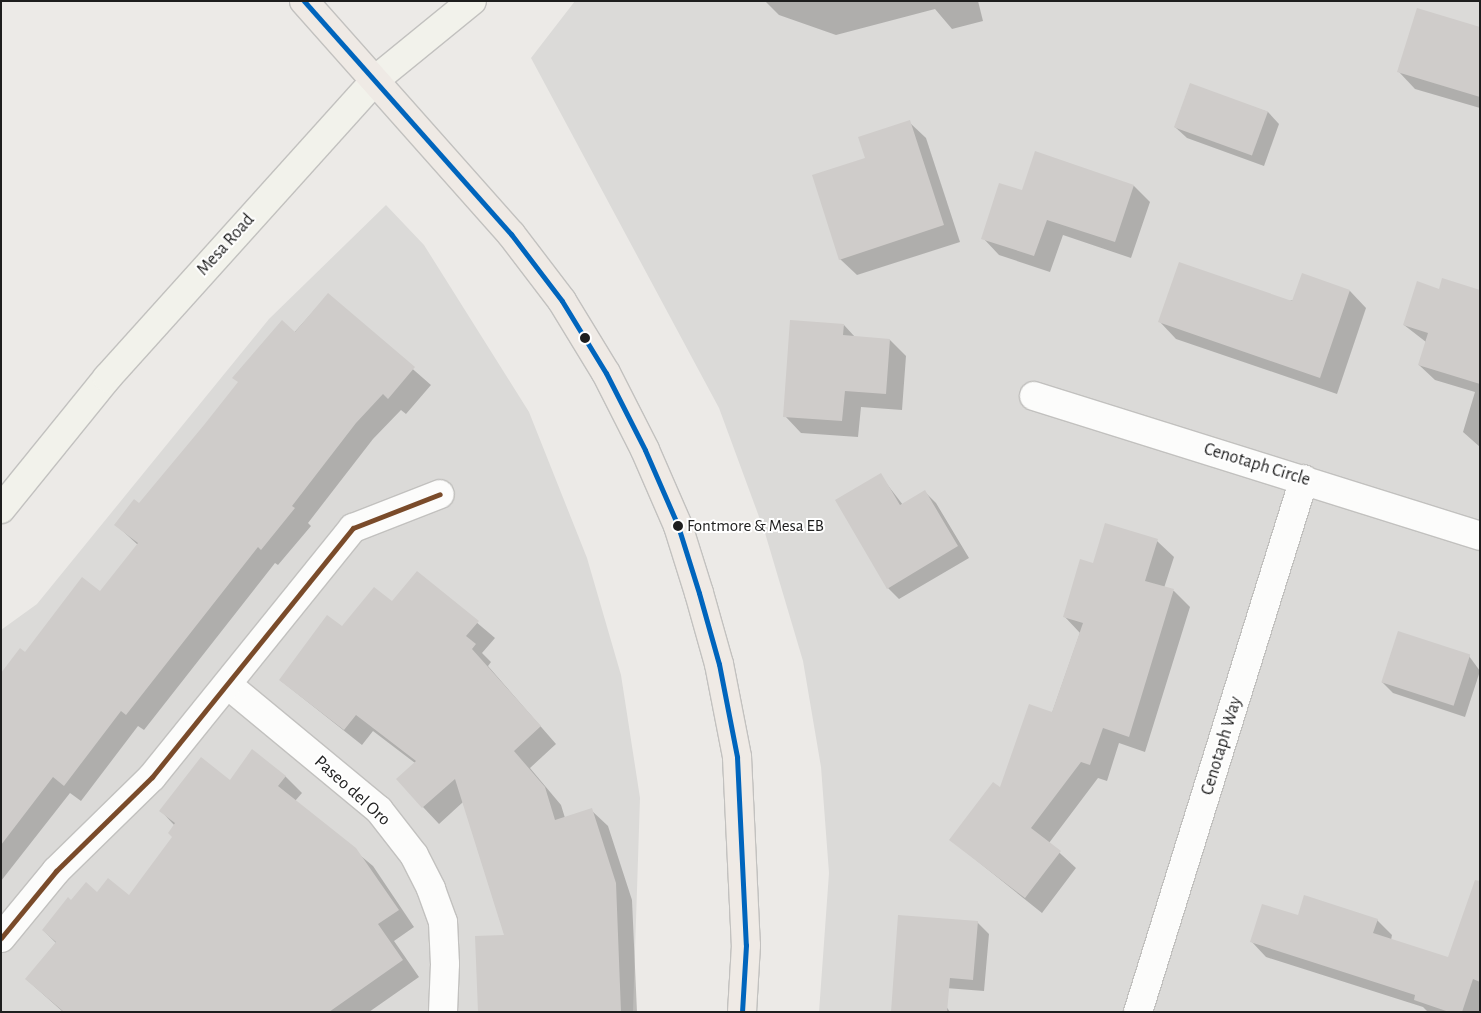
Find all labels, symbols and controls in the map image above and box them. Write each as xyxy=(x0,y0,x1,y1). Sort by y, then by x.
street label: Mesa Road xyxy=(193,210,259,280)
unlabelled marker xyxy=(580,333,590,343)
street label: Cenotaph Circle xyxy=(1201,439,1313,491)
place label: Fontmore & Mesa EB xyxy=(687,516,824,536)
marker: Fontmore & Mesa EB xyxy=(673,521,683,531)
street label: Cenotaph Way xyxy=(1197,694,1247,798)
street label: Paseo del Oro xyxy=(309,751,395,831)

